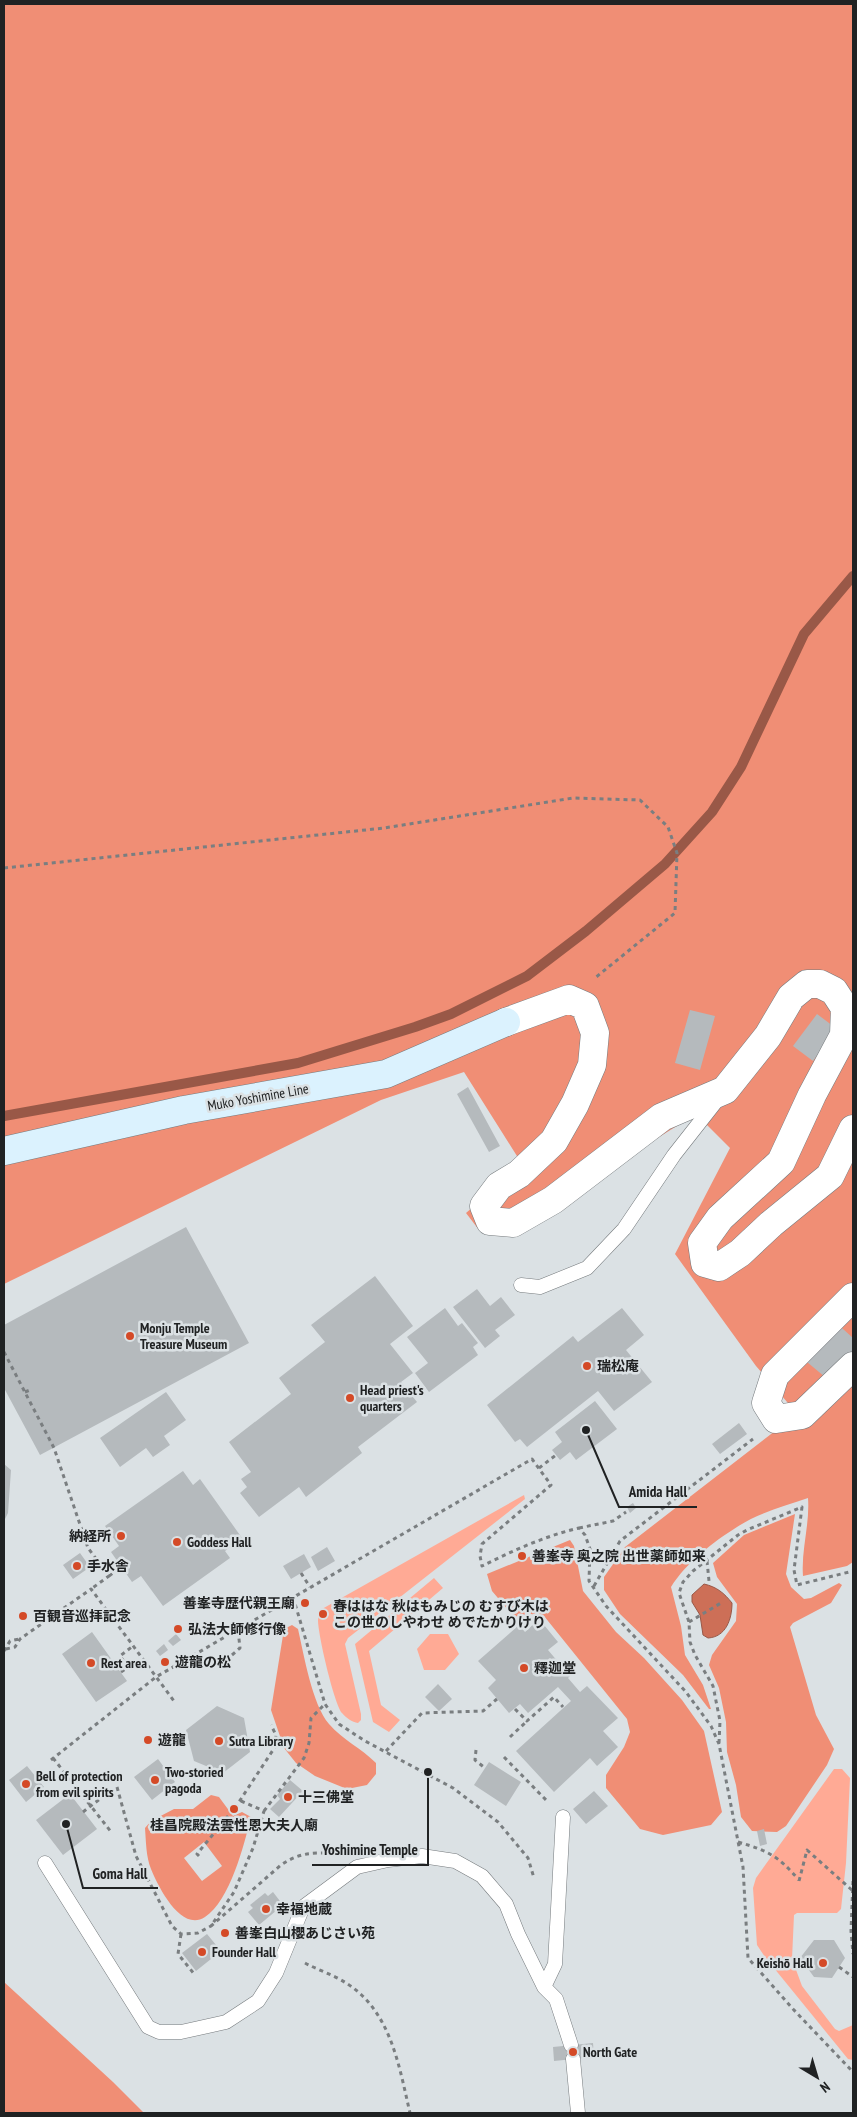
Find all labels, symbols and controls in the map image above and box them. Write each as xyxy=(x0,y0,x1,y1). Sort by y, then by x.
street label: Muko Yoshimine Line xyxy=(206,1079,310,1115)
place label: Monju Temple Treasure Museum xyxy=(140,1319,227,1353)
marker: Monju Temple Treasure Museum xyxy=(124,1330,136,1342)
place label: 瑞松庵 xyxy=(597,1357,639,1375)
marker: 瑞松庵 xyxy=(581,1360,593,1372)
place label: Head priest's quarters xyxy=(360,1381,424,1415)
marker: Head priest's quarters xyxy=(344,1392,356,1404)
callout: Amida Hall xyxy=(619,1477,697,1507)
text: Amida Hall xyxy=(628,1482,687,1501)
place label: 納経所 xyxy=(69,1527,111,1545)
marker: 納経所 xyxy=(115,1530,127,1542)
place label: Goddess Hall xyxy=(187,1533,252,1551)
marker: Goddess Hall xyxy=(171,1536,183,1548)
place label: 善峯寺 奥之院 出世薬師如来 xyxy=(532,1547,706,1565)
marker: 善峯寺 奥之院 出世薬師如来 xyxy=(516,1550,528,1562)
place label: 手水舎 xyxy=(87,1557,129,1575)
marker: 手水舎 xyxy=(71,1560,83,1572)
place label: 善峯寺歴代親王廟 xyxy=(183,1594,295,1612)
marker: 善峯寺歴代親王廟 xyxy=(299,1597,311,1609)
place label: 春ははな 秋はもみじの むすび木は この世のしやわせ めでたかりけり xyxy=(333,1597,549,1631)
place label: 百観音巡拝記念 xyxy=(33,1607,131,1625)
marker: 春ははな 秋はもみじの むすび木は この世のしやわせ めでたかりけり xyxy=(317,1608,329,1620)
marker: 百観音巡拝記念 xyxy=(17,1610,29,1622)
place label: 弘法大師修行像 xyxy=(188,1620,286,1638)
marker: 弘法大師修行像 xyxy=(172,1623,184,1635)
place label: 遊龍の松 xyxy=(175,1653,231,1671)
place label: Rest area xyxy=(101,1654,147,1672)
marker: 遊龍の松 xyxy=(159,1656,171,1668)
marker: Rest area xyxy=(85,1657,97,1669)
place label: 釋迦堂 xyxy=(534,1659,576,1677)
marker: 釋迦堂 xyxy=(518,1662,530,1674)
place label: 遊龍 xyxy=(158,1731,186,1749)
place label: Sutra Library xyxy=(229,1732,293,1750)
marker: 遊龍 xyxy=(142,1734,154,1746)
marker: Sutra Library xyxy=(213,1735,225,1747)
place label: Two-storied pagoda xyxy=(165,1763,224,1797)
place label: Bell of protection from evil spirits xyxy=(36,1767,123,1801)
marker: Two-storied pagoda xyxy=(149,1774,161,1786)
marker: Bell of protection from evil spirits xyxy=(20,1778,32,1790)
place label: 十三佛堂 xyxy=(298,1788,354,1806)
marker: 十三佛堂 xyxy=(282,1791,294,1803)
marker: 桂昌院殿法雲性恩大夫人廟 xyxy=(228,1803,240,1815)
place label: 桂昌院殿法雲性恩大夫人廟 xyxy=(150,1816,318,1834)
callout: Yoshimine Temple xyxy=(312,1835,428,1865)
text: Yoshimine Temple xyxy=(321,1840,418,1859)
callout: Goma Hall xyxy=(83,1858,158,1888)
text: Goma Hall xyxy=(93,1864,148,1883)
place label: 幸福地蔵 xyxy=(276,1900,332,1918)
marker: 幸福地蔵 xyxy=(260,1903,272,1915)
place label: 善峯白山櫻あじさい苑 xyxy=(235,1924,375,1942)
marker: 善峯白山櫻あじさい苑 xyxy=(219,1927,231,1939)
place label: Founder Hall xyxy=(212,1943,276,1961)
marker: Founder Hall xyxy=(196,1946,208,1958)
place label: Keishō Hall xyxy=(757,1954,814,1972)
marker: Keishō Hall xyxy=(817,1957,829,1969)
place label: North Gate xyxy=(583,2043,637,2061)
marker: North Gate xyxy=(567,2046,579,2058)
north arrow xyxy=(792,2052,842,2102)
text: N xyxy=(816,2078,834,2097)

